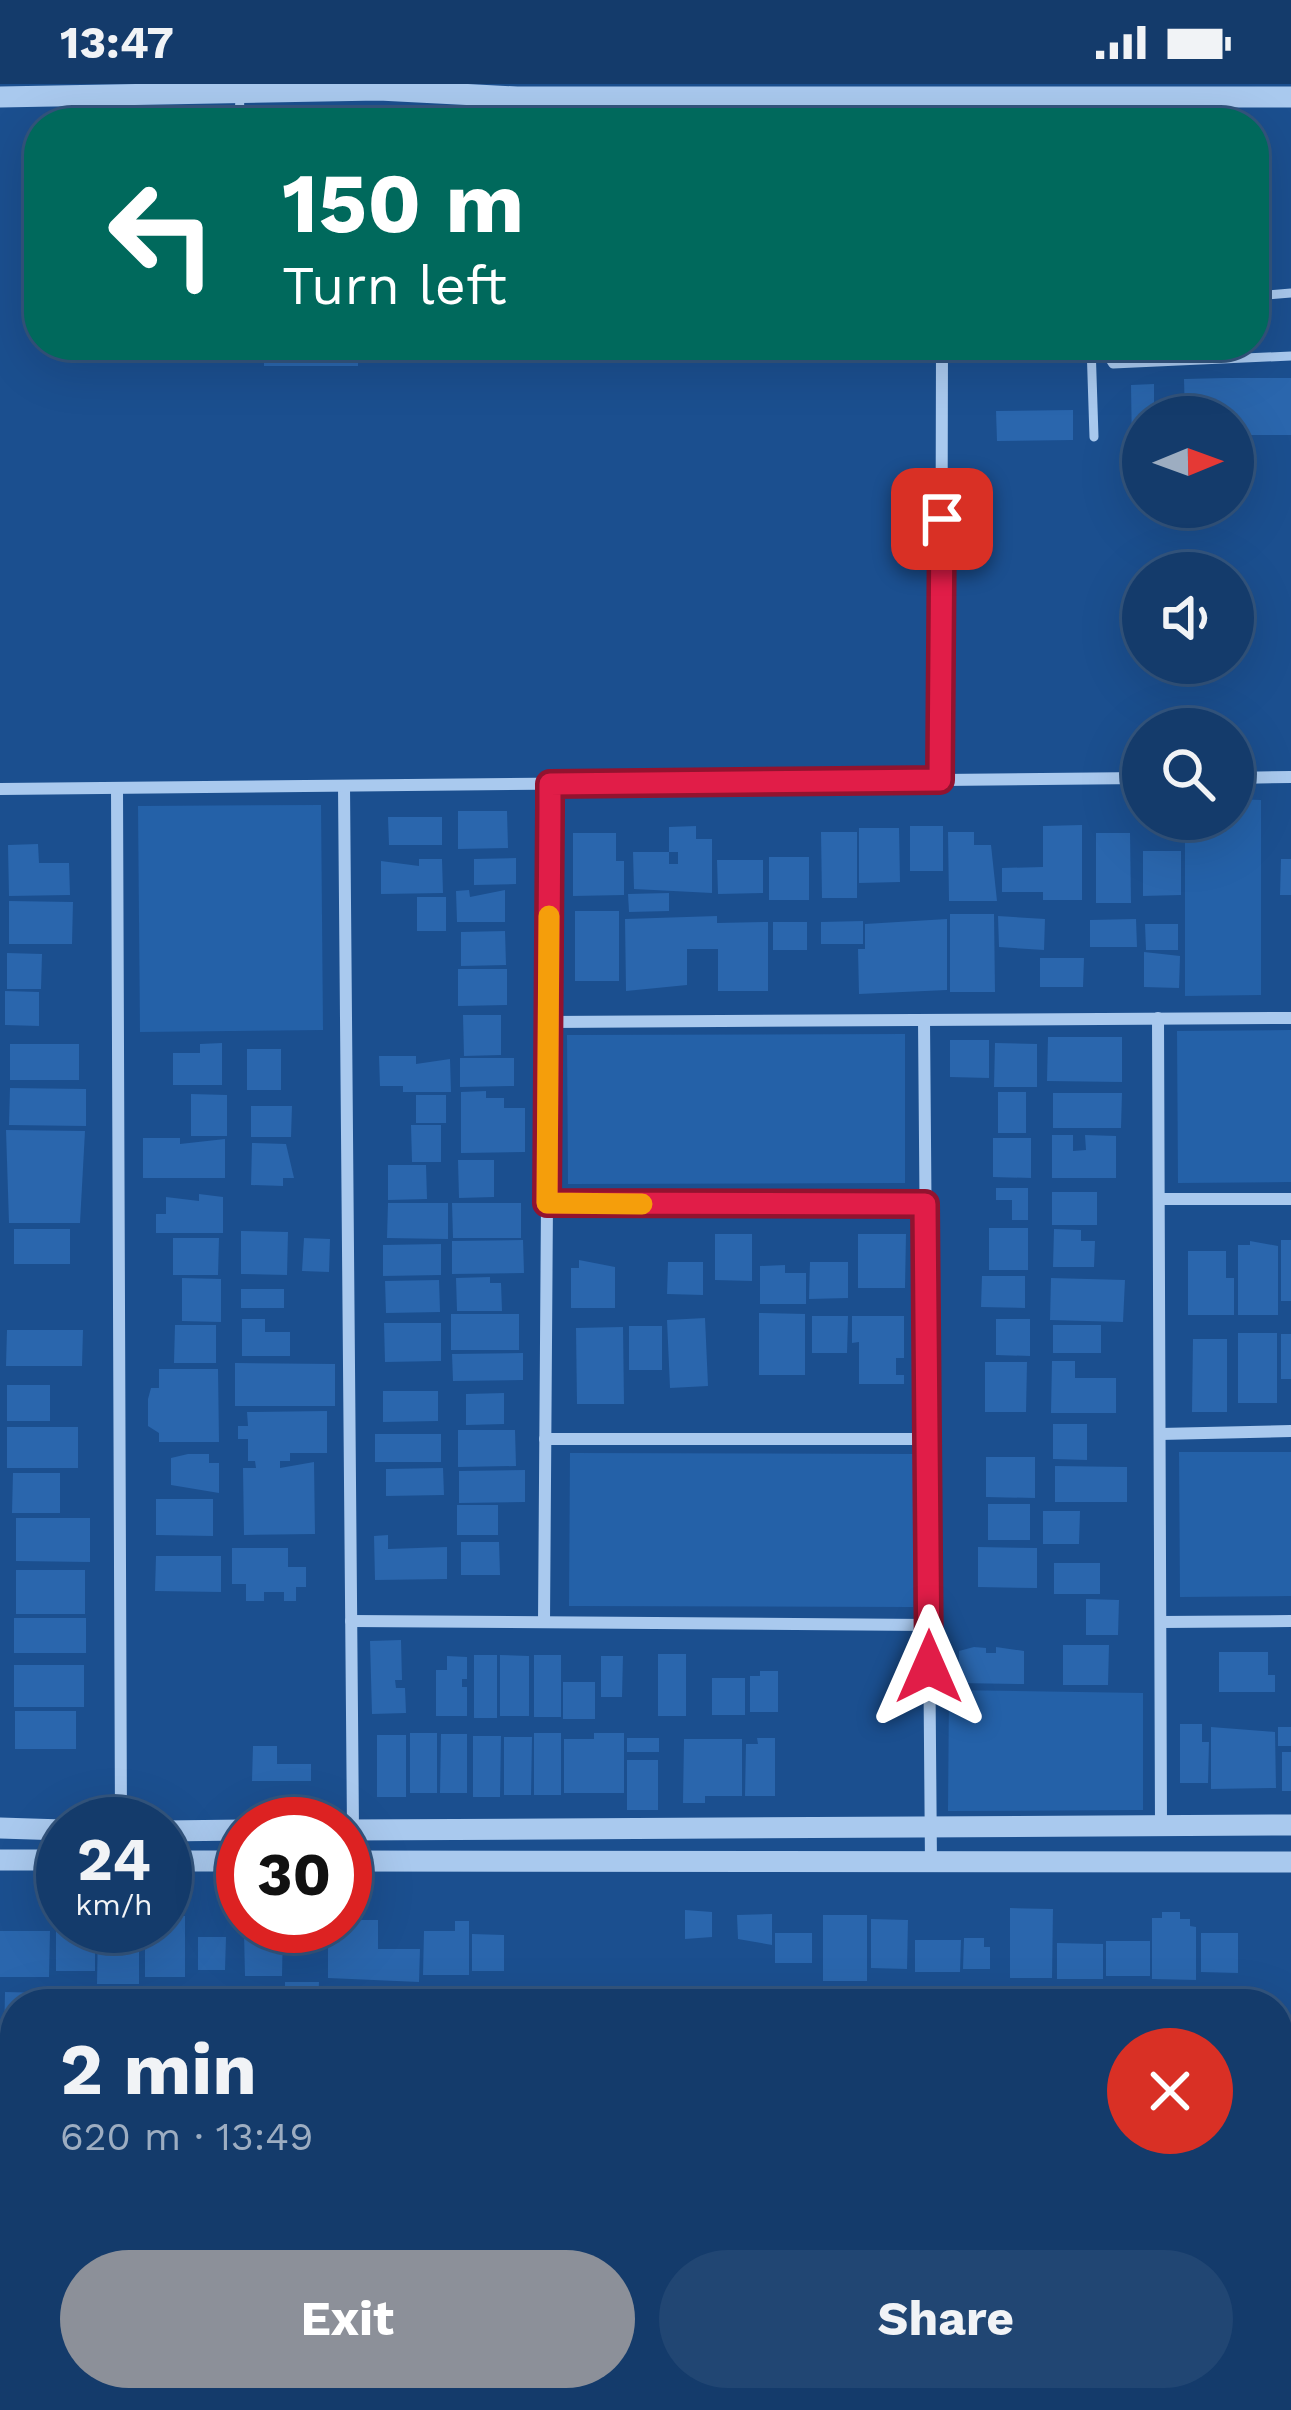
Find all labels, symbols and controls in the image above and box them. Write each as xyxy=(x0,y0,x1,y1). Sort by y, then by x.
text: 13:47 xyxy=(60,16,174,69)
text: 150 m xyxy=(282,154,524,252)
icon: left xyxy=(84,156,240,312)
text: Turn left xyxy=(282,254,507,317)
north arrow xyxy=(1122,396,1254,528)
map controls xyxy=(1122,396,1254,840)
pin xyxy=(891,468,993,570)
icon: arrive xyxy=(909,486,975,552)
button: sound xyxy=(1122,552,1254,684)
button: search xyxy=(1122,708,1254,840)
position arrow xyxy=(866,1604,992,1730)
speed limit sign: 30 xyxy=(216,1797,372,1953)
text: 24 xyxy=(77,1824,151,1895)
text: km/h xyxy=(75,1887,153,1922)
text: 2 min xyxy=(60,2027,257,2111)
button: close xyxy=(1107,2028,1233,2154)
text: 620 m · 13:49 xyxy=(60,2114,313,2159)
button: Exit xyxy=(60,2250,635,2388)
button: Share xyxy=(659,2250,1233,2388)

